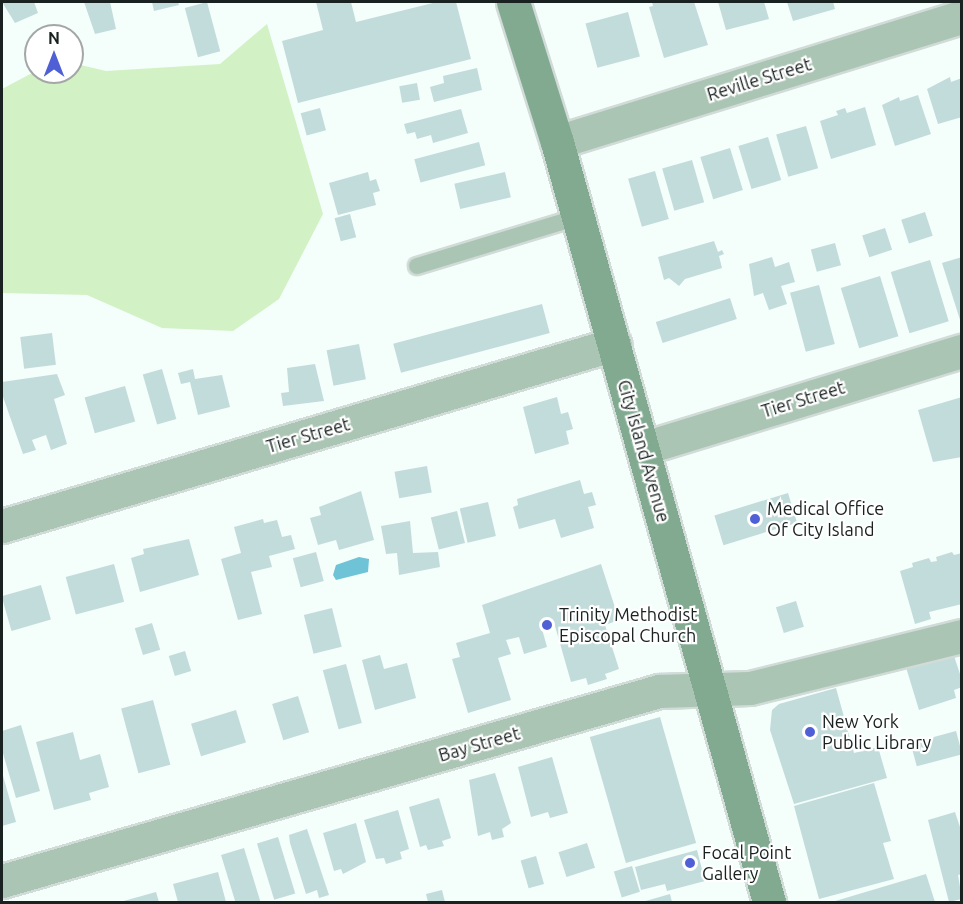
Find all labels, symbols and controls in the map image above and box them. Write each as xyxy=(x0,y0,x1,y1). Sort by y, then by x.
north arrow xyxy=(24,24,84,84)
text: N xyxy=(48,29,60,47)
street label: Reville Street xyxy=(704,53,814,105)
street label: Tier Street xyxy=(759,376,847,422)
street label: City Island Avenue xyxy=(613,377,675,525)
street label: Tier Street xyxy=(264,413,352,457)
place label: Medical Office Of City Island xyxy=(767,498,884,540)
marker: Medical Office Of City Island xyxy=(748,512,762,526)
place label: Trinity Methodist Episcopal Church xyxy=(559,604,697,646)
marker: Trinity Methodist Episcopal Church xyxy=(540,618,554,632)
place label: New York Public Library xyxy=(822,711,931,754)
street label: Bay Street xyxy=(436,722,522,766)
marker: New York Public Library xyxy=(803,725,817,739)
place label: Focal Point Gallery xyxy=(702,842,791,884)
marker: Focal Point Gallery xyxy=(683,856,697,870)

